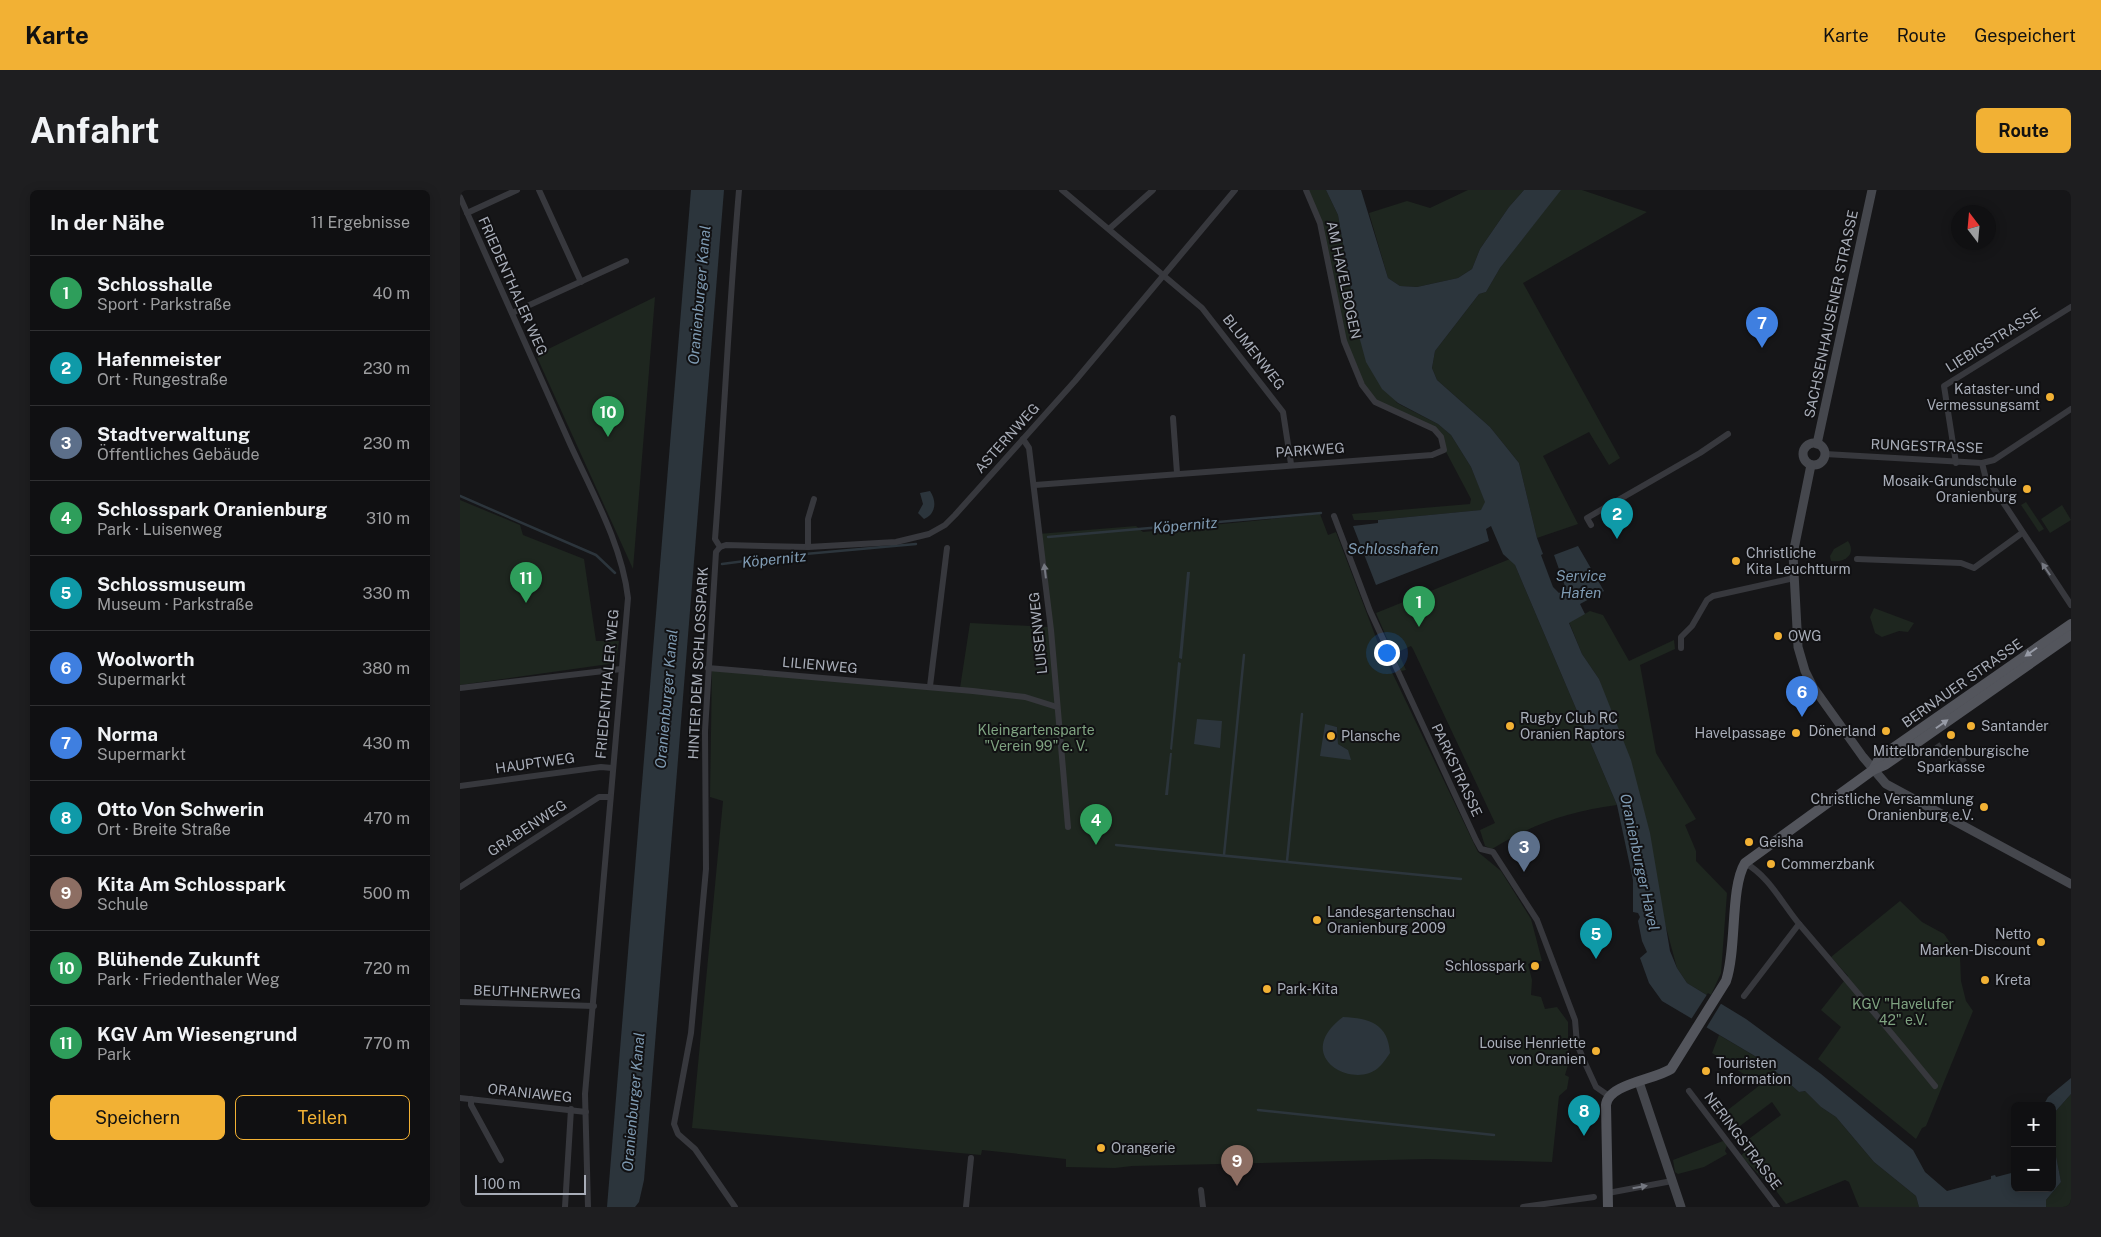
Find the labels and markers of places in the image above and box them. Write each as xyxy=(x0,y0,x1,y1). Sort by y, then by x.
pin: 7 xyxy=(1746,307,1778,348)
place label: Kataster- und Vermessungsamt xyxy=(1927,381,2040,413)
marker: Kataster- und Vermessungsamt xyxy=(2044,391,2056,403)
pin: 10 xyxy=(592,396,624,437)
place label: Mosaik-Grundschule Oranienburg xyxy=(1883,473,2017,505)
marker: Mosaik-Grundschule Oranienburg xyxy=(2021,483,2033,495)
pin: 2 xyxy=(1601,498,1633,539)
place label: Christliche Kita Leuchtturm xyxy=(1746,545,1851,577)
marker: Christliche Kita Leuchtturm xyxy=(1730,555,1742,567)
pin: 11 xyxy=(510,562,542,603)
pin: 1 xyxy=(1403,586,1435,627)
place label: OWG xyxy=(1788,628,1821,644)
marker: OWG xyxy=(1772,630,1784,642)
pin: 6 xyxy=(1786,676,1818,717)
place label: Rugby Club RC Oranien Raptors xyxy=(1520,710,1625,742)
place label: Santander xyxy=(1981,718,2049,734)
marker: Rugby Club RC Oranien Raptors xyxy=(1504,720,1516,732)
marker: Santander xyxy=(1965,720,1977,732)
place label: Dönerland xyxy=(1809,723,1876,739)
place label: Havelpassage xyxy=(1695,725,1786,741)
marker: Dönerland xyxy=(1880,725,1892,737)
marker: Havelpassage xyxy=(1790,727,1802,739)
place label: Plansche xyxy=(1341,728,1401,744)
marker: Mittelbrandenburgische Sparkasse xyxy=(1945,729,1957,741)
marker: Plansche xyxy=(1325,730,1337,742)
place label: Mittelbrandenburgische Sparkasse xyxy=(1873,743,2029,775)
place label: Christliche Versammlung Oranienburg e.V. xyxy=(1811,791,1974,823)
marker: Christliche Versammlung Oranienburg e.V. xyxy=(1978,801,1990,813)
pin: 4 xyxy=(1080,804,1112,845)
pin: 3 xyxy=(1508,831,1540,872)
place label: Geisha xyxy=(1759,834,1804,850)
marker: Geisha xyxy=(1743,836,1755,848)
place label: Commerzbank xyxy=(1781,856,1875,872)
marker: Commerzbank xyxy=(1765,858,1777,870)
place label: Landesgartenschau Oranienburg 2009 xyxy=(1327,904,1455,936)
marker: Landesgartenschau Oranienburg 2009 xyxy=(1311,914,1323,926)
pin: 5 xyxy=(1580,918,1612,959)
place label: Netto Marken-Discount xyxy=(1919,926,2031,958)
marker: Netto Marken-Discount xyxy=(2035,936,2047,948)
place label: Schlosspark xyxy=(1445,958,1525,974)
marker: Schlosspark xyxy=(1529,960,1541,972)
place label: Kreta xyxy=(1995,972,2031,988)
marker: Kreta xyxy=(1979,974,1991,986)
place label: Park-Kita xyxy=(1277,981,1338,997)
marker: Park-Kita xyxy=(1261,983,1273,995)
place label: Louise Henriette von Oranien xyxy=(1479,1035,1586,1067)
marker: Louise Henriette von Oranien xyxy=(1590,1045,1602,1057)
place label: Touristen Information xyxy=(1716,1055,1791,1087)
marker: Touristen Information xyxy=(1700,1065,1712,1077)
pin: 8 xyxy=(1568,1095,1600,1136)
place label: Orangerie xyxy=(1111,1140,1176,1156)
marker: Orangerie xyxy=(1095,1142,1107,1154)
pin: 9 xyxy=(1221,1145,1253,1186)

